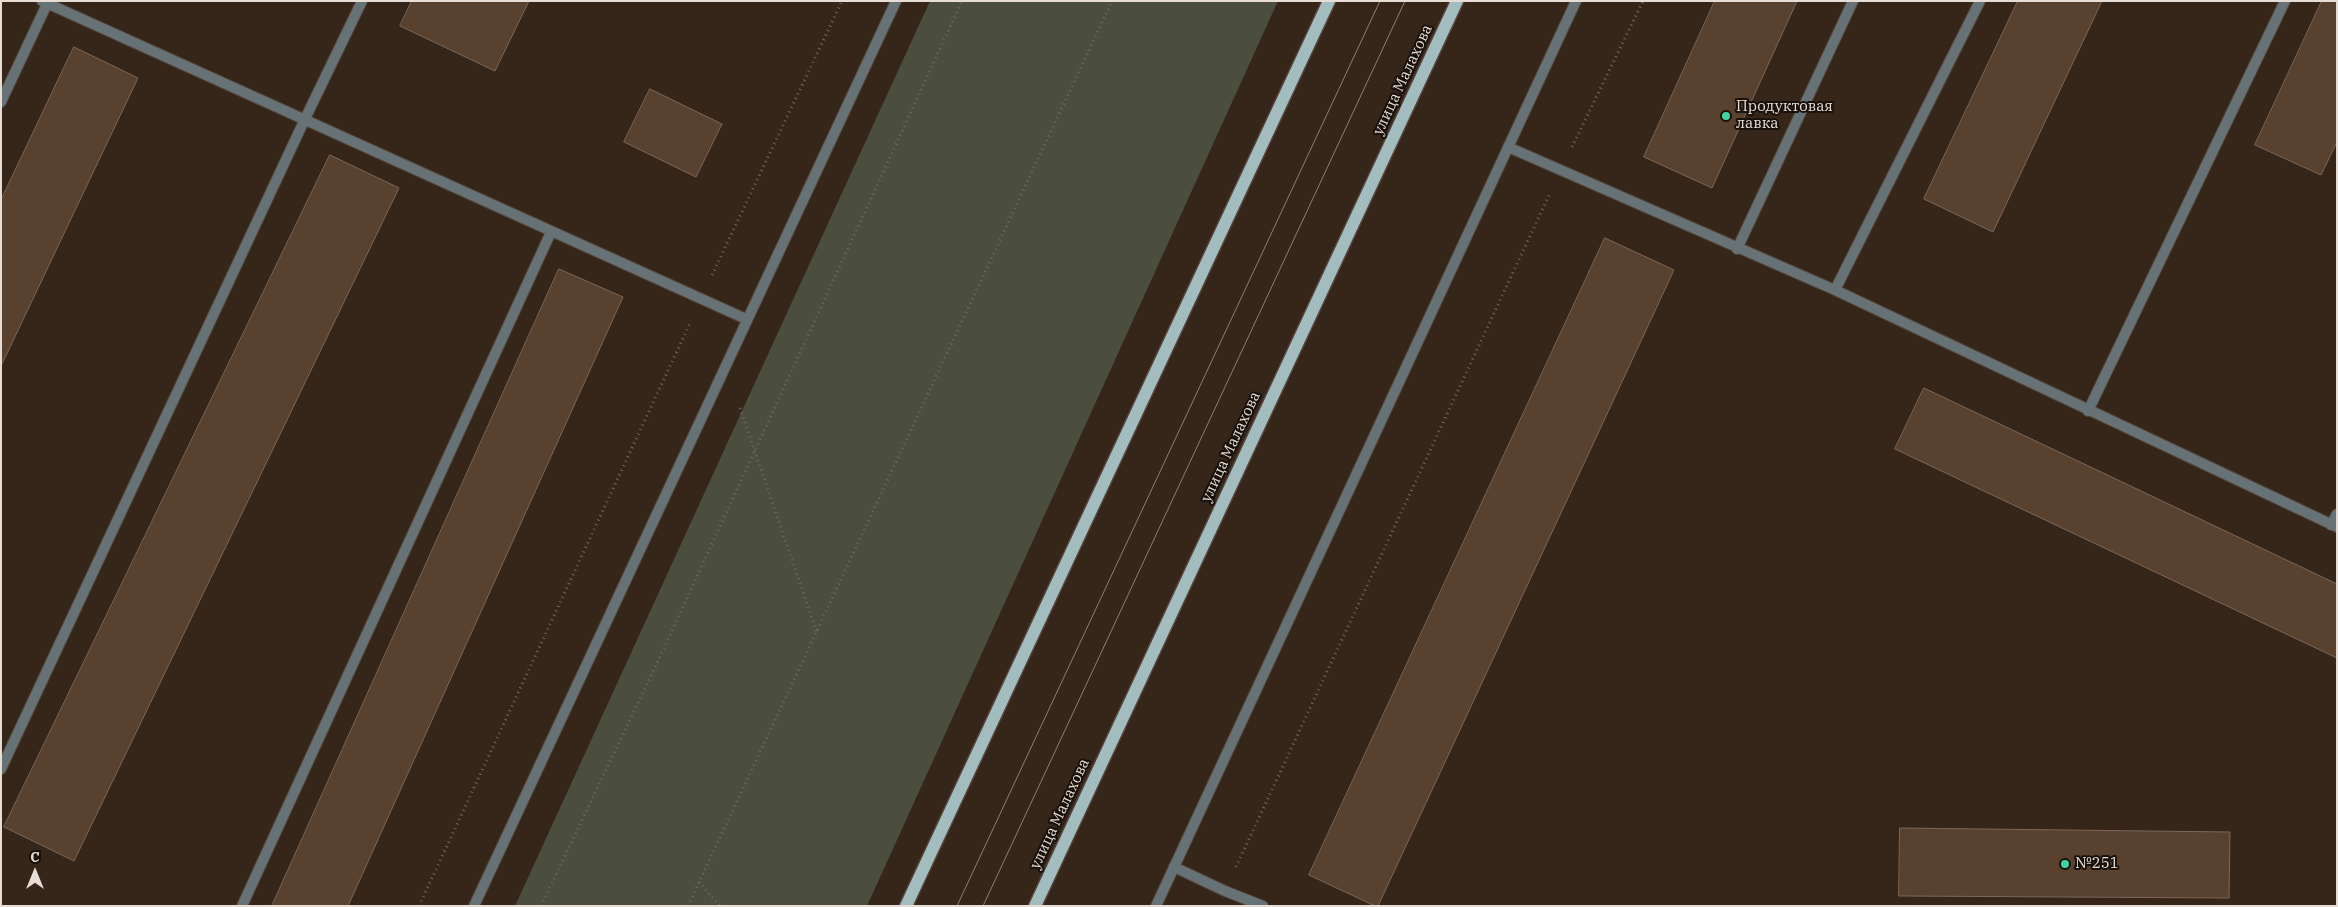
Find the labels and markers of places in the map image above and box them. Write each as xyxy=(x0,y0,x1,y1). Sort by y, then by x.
place label: Продуктовая лавка xyxy=(1736,98,1833,133)
marker: Продуктовая лавка xyxy=(1720,110,1732,122)
place label: №251 xyxy=(2075,855,2119,873)
marker: №251 xyxy=(2059,858,2071,870)

